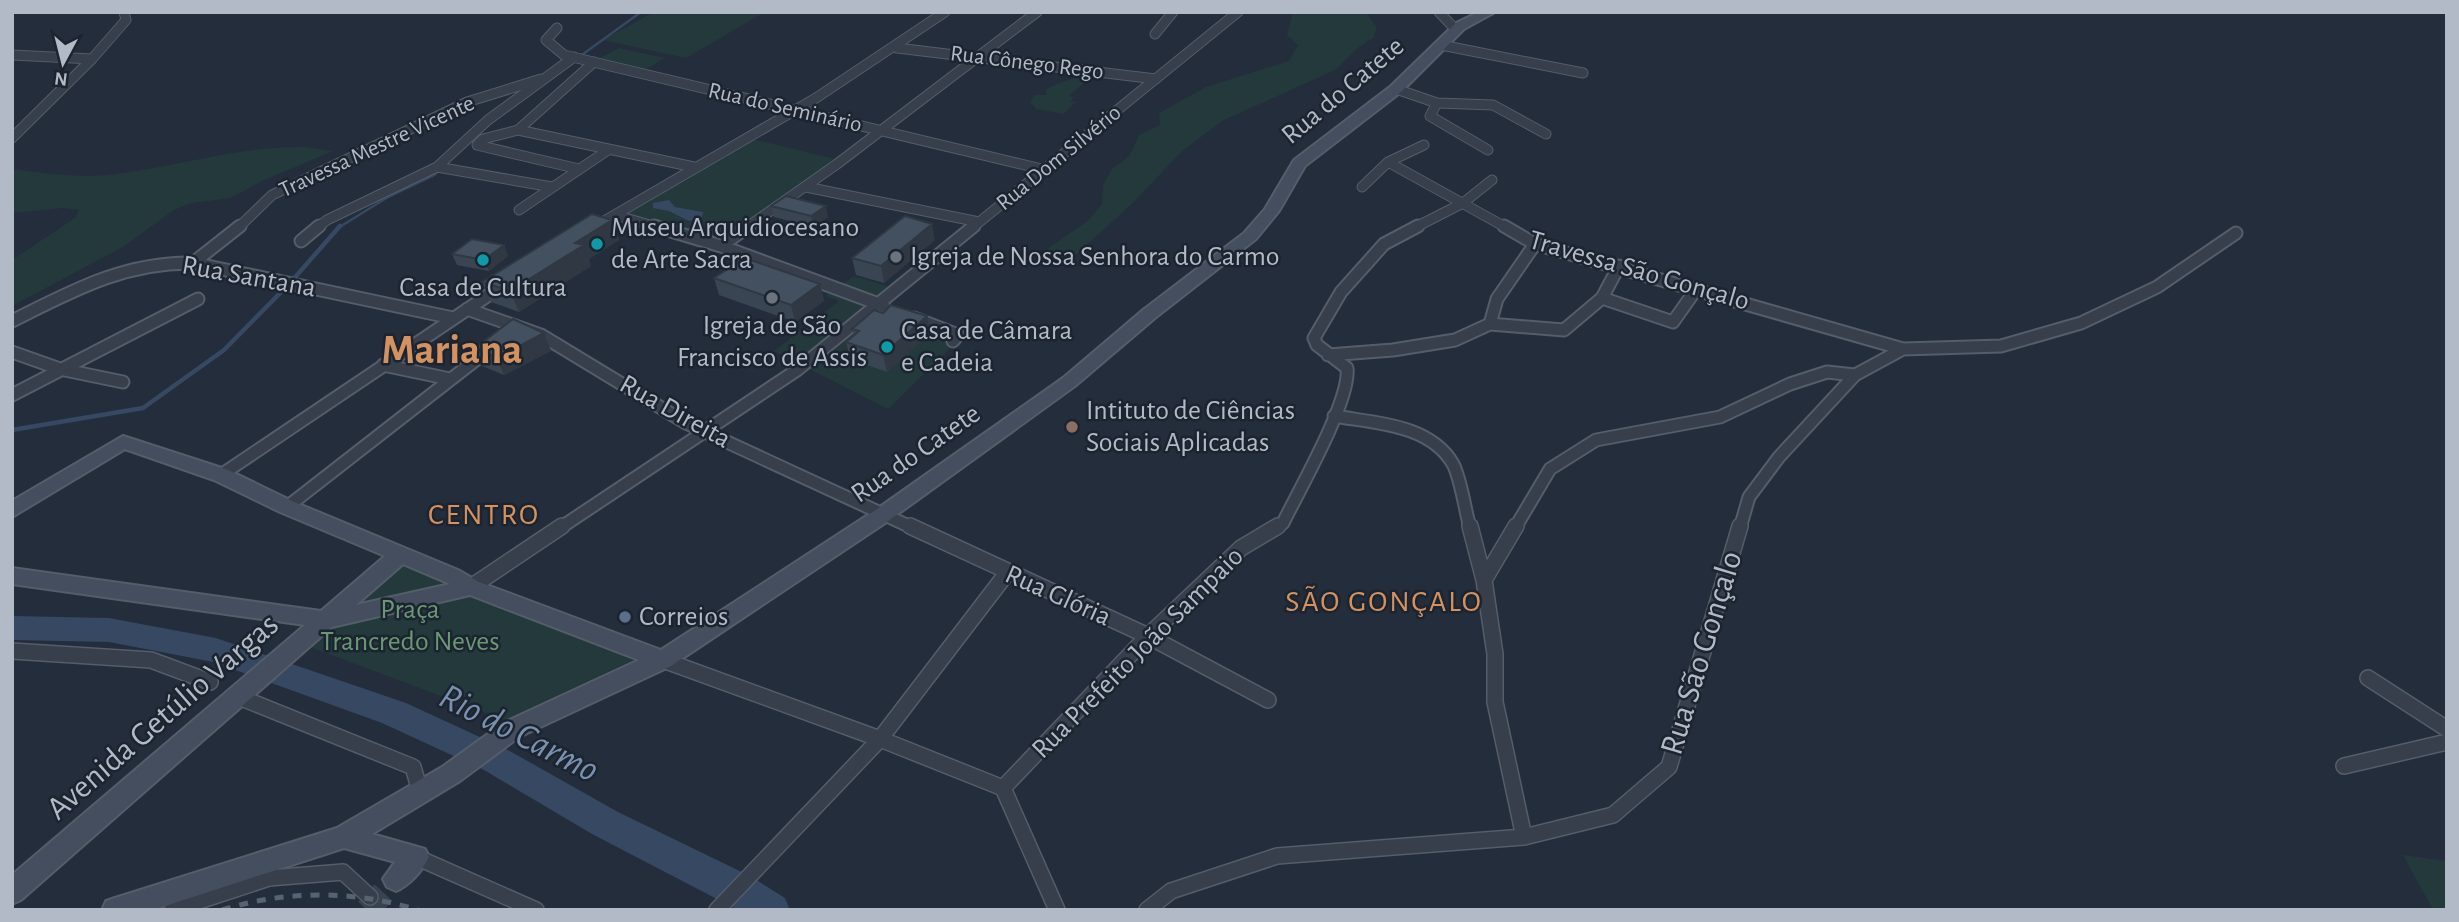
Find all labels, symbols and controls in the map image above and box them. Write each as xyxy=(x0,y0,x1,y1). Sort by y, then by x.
north arrow xyxy=(28,28,98,98)
street label: Rua do Catete xyxy=(1277,32,1409,150)
street label: Rua Cônego Rego xyxy=(949,42,1105,84)
text: N xyxy=(53,68,69,89)
street label: Rua do Seminário xyxy=(706,79,864,137)
street label: Travessa Mestre Vicente xyxy=(276,92,478,202)
street label: Rua Dom Silvério xyxy=(992,101,1126,215)
place label: Museu Arquidiocesano de Arte Sacra xyxy=(611,214,859,274)
street label: Travessa São Gonçalo xyxy=(1526,226,1752,316)
marker: Museu Arquidiocesano de Arte Sacra xyxy=(589,236,605,252)
place label: Igreja de Nossa Senhora do Carmo xyxy=(910,243,1280,271)
marker: Igreja de Nossa Senhora do Carmo xyxy=(888,249,904,265)
street label: Rua Santana xyxy=(180,251,318,303)
marker: Casa de Cultura xyxy=(475,252,491,268)
place label: Casa de Cultura xyxy=(399,274,567,302)
marker: Igreja de São Francisco de Assis xyxy=(764,290,780,306)
place label: Igreja de São Francisco de Assis xyxy=(677,312,867,372)
place label: Casa de Câmara e Cadeia xyxy=(901,317,1072,377)
district label: Mariana xyxy=(382,329,522,371)
marker: Casa de Câmara e Cadeia xyxy=(879,339,895,355)
street label: Rua Direita xyxy=(615,370,735,454)
place label: Intituto de Ciências Sociais Aplicadas xyxy=(1086,397,1295,457)
street label: Rua do Catete xyxy=(846,399,986,509)
marker: Intituto de Ciências Sociais Aplicadas xyxy=(1064,419,1080,435)
district label: CENTRO xyxy=(428,500,540,530)
street label: Rua Prefeito João Sampaio xyxy=(1027,542,1249,764)
street label: Rua São Gonçalo xyxy=(1655,547,1749,759)
street label: Rua Glória xyxy=(1001,560,1115,632)
district label: SÃO GONÇALO xyxy=(1285,585,1483,617)
park label: Praça Trancredo Neves xyxy=(320,596,500,656)
place label: Correios xyxy=(639,603,728,631)
street label: Avenida Getúlio Vargas xyxy=(41,608,285,826)
marker: Correios xyxy=(617,609,633,625)
water label: Rio do Carmo xyxy=(434,677,604,789)

